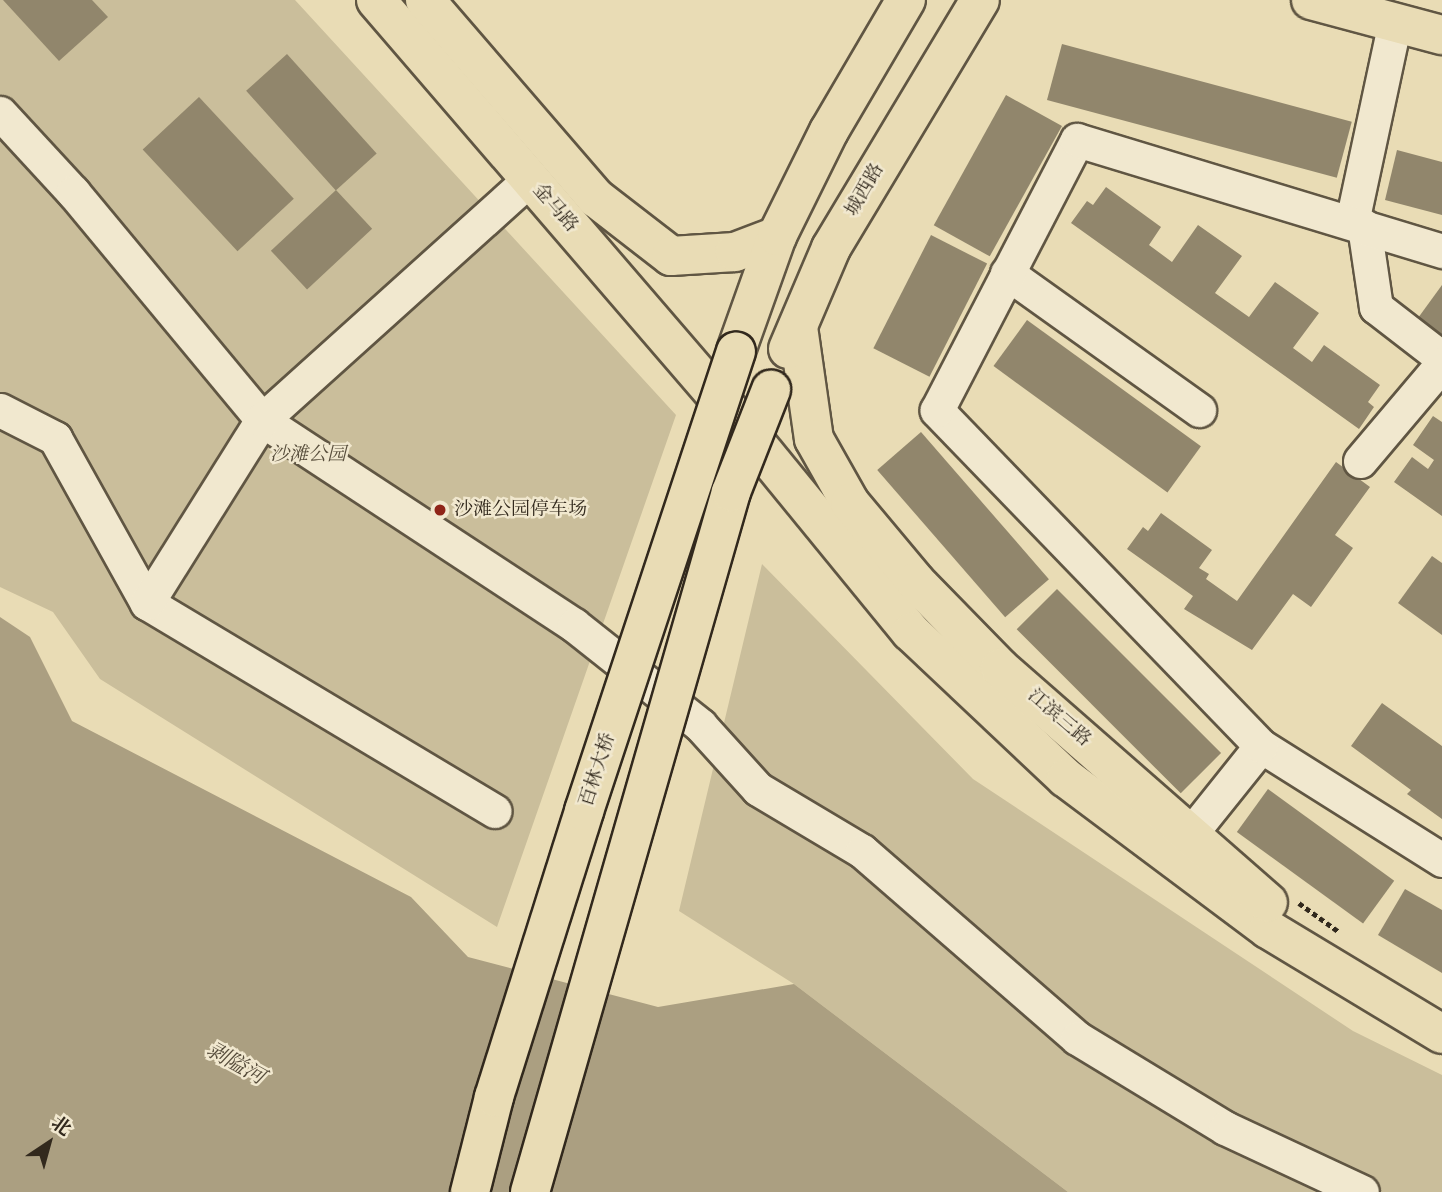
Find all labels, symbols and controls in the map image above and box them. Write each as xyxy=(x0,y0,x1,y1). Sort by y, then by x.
street label: 城西路 xyxy=(841,160,889,220)
street label: 金马路 xyxy=(528,179,582,237)
park label: 沙滩公园 xyxy=(270,444,346,466)
place label: 沙滩公园停车场 xyxy=(454,499,587,521)
marker: 沙滩公园停车场 xyxy=(432,502,448,518)
street label: 江滨三路 xyxy=(1023,684,1095,752)
street label: 百林大桥 xyxy=(575,730,621,810)
water label: 剥隘河 xyxy=(202,1037,270,1089)
north arrow xyxy=(14,1108,84,1178)
text: 北 xyxy=(46,1110,77,1142)

